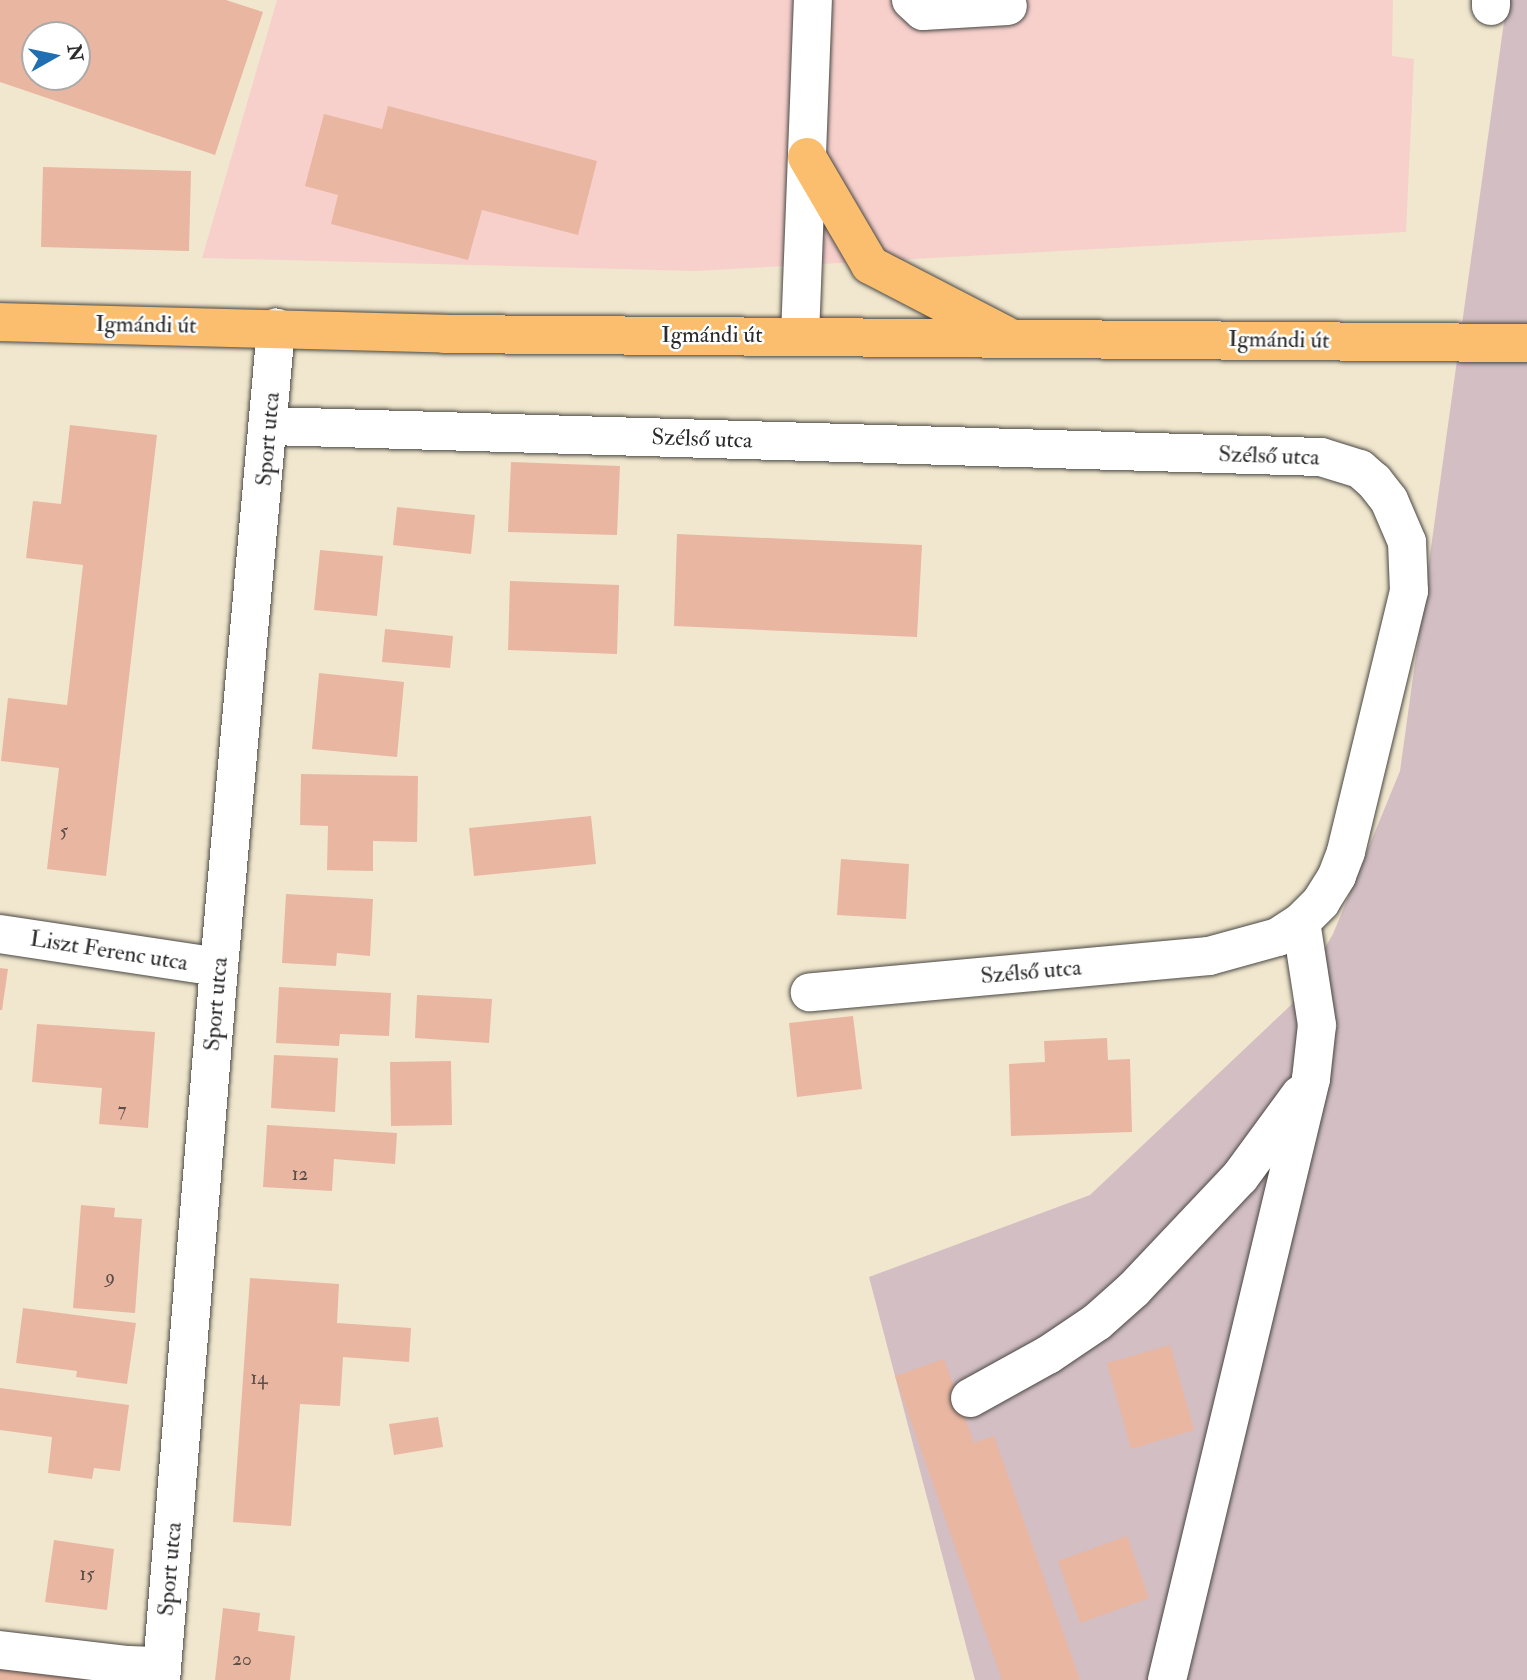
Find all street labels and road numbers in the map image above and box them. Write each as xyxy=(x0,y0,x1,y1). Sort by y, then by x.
street label: Igmándi út xyxy=(95,310,197,340)
street label: Igmándi út xyxy=(661,321,763,349)
street label: Igmándi út xyxy=(1228,325,1330,355)
street label: Sport utca xyxy=(250,391,286,487)
street label: Szélső utca xyxy=(651,423,753,455)
street label: Szélső utca xyxy=(1218,440,1320,472)
street label: Liszt Ferenc utca xyxy=(28,925,190,977)
street label: Szélső utca xyxy=(979,954,1083,990)
street label: Sport utca xyxy=(198,956,234,1052)
street label: Sport utca xyxy=(152,1521,188,1617)

